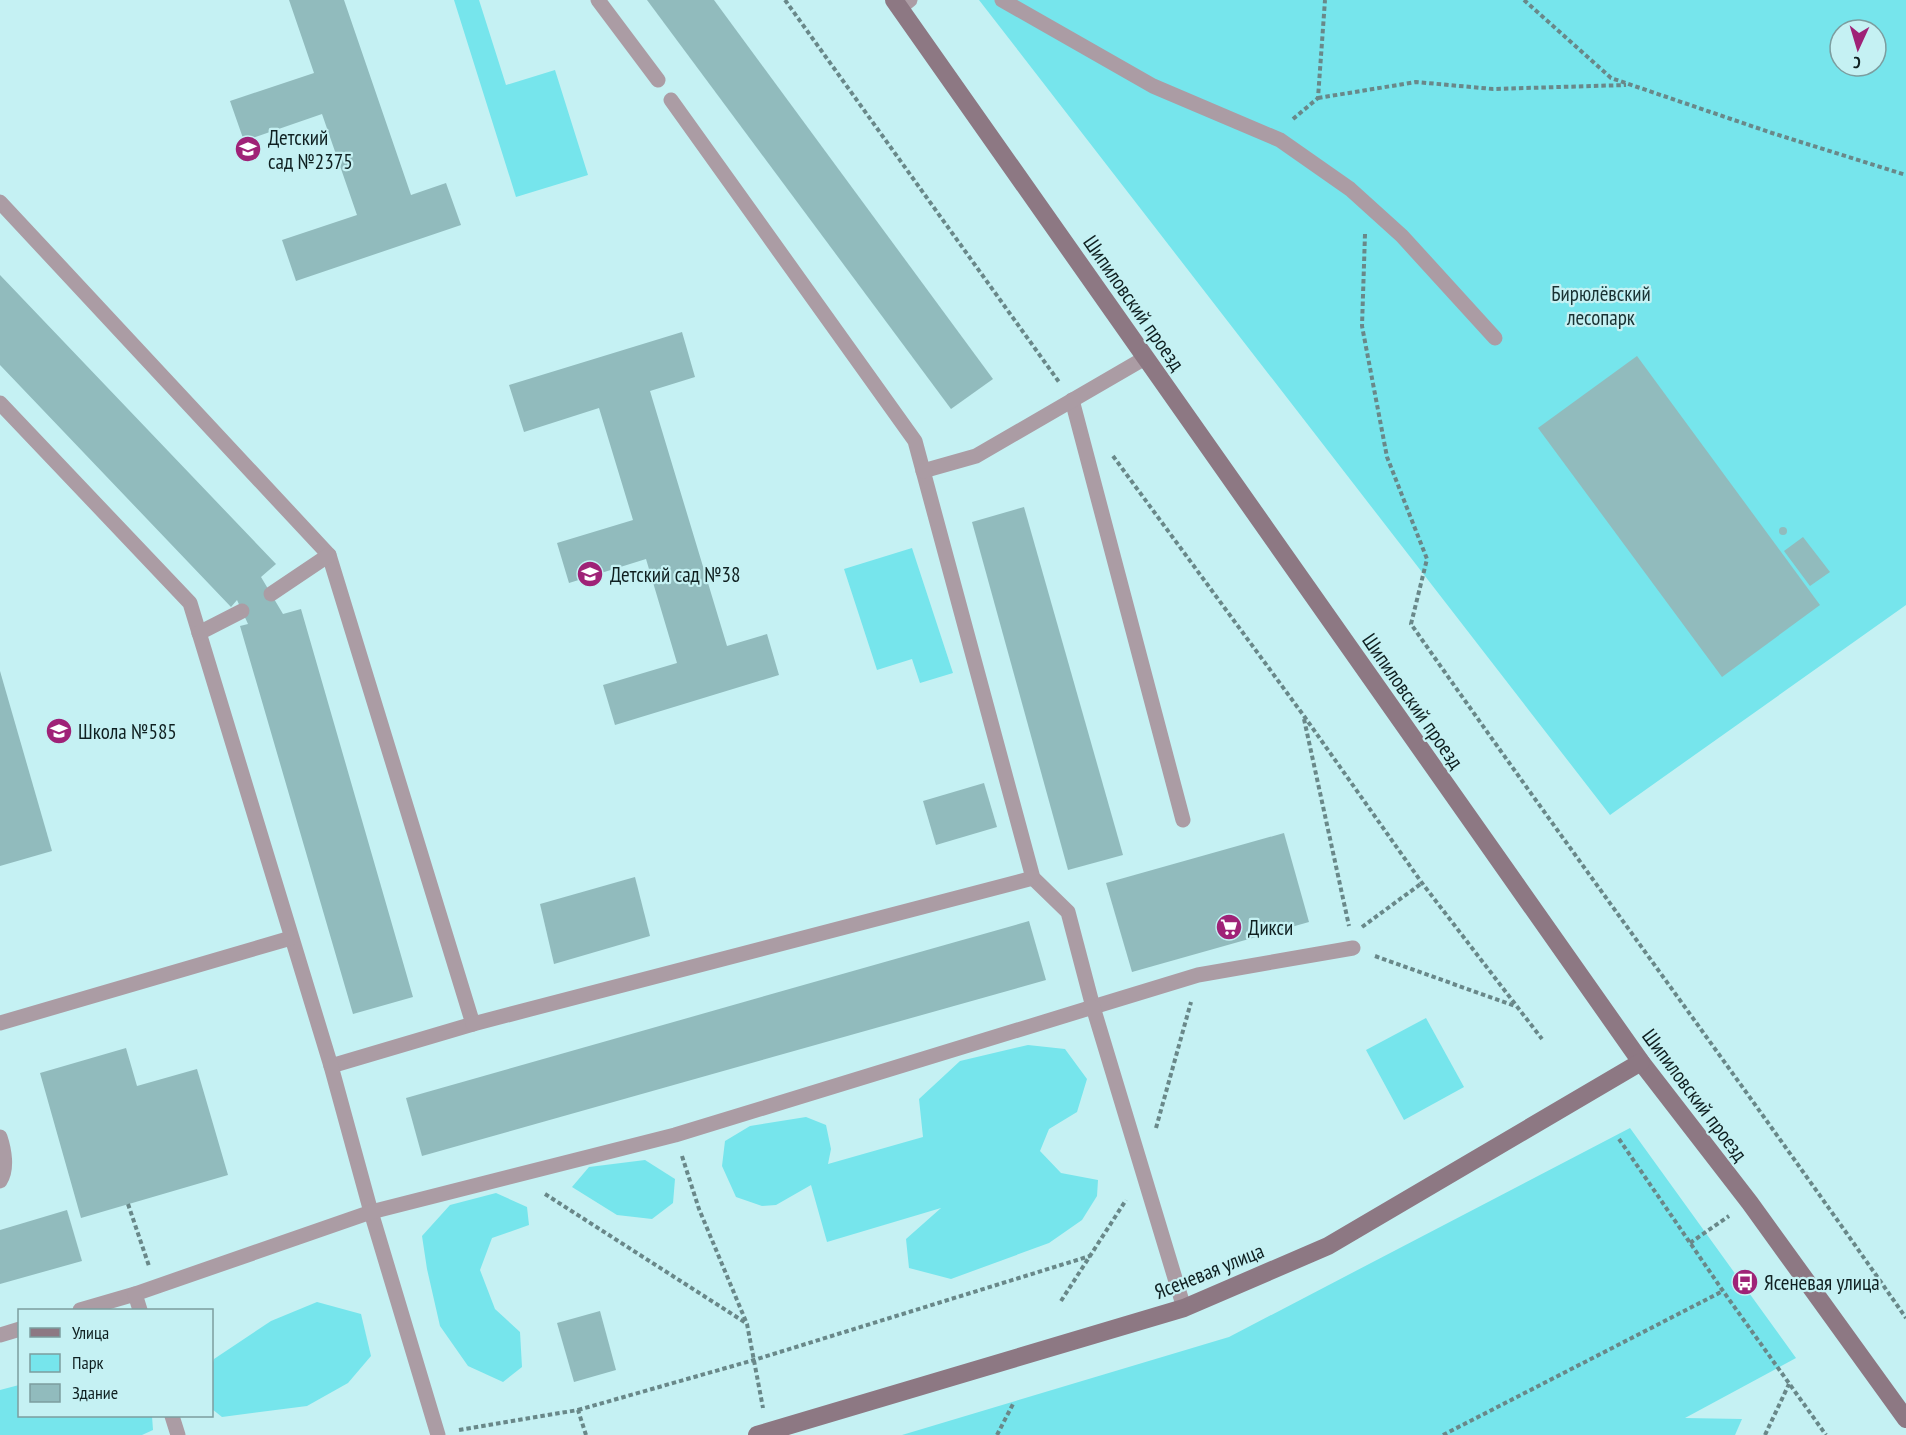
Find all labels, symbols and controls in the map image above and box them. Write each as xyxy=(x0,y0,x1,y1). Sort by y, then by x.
north arrow xyxy=(1828,18,1888,78)
text: С xyxy=(1852,53,1861,73)
place label: Детский сад №2375 xyxy=(268,124,353,175)
school or university icon: Детский сад №2375 xyxy=(233,134,263,164)
street label: Шипиловский проезд xyxy=(1077,230,1191,376)
park label: Бирюлёвский лесопарк xyxy=(1551,280,1651,331)
school or university icon: Детский сад №38 xyxy=(575,559,605,589)
place label: Детский сад №38 xyxy=(610,561,740,588)
street label: Шипиловский проезд xyxy=(1356,628,1470,774)
school or university icon: Школа №585 xyxy=(44,716,74,746)
place label: Школа №585 xyxy=(78,718,177,745)
supermarket icon: Дикси xyxy=(1214,912,1244,942)
place label: Дикси xyxy=(1248,914,1293,941)
street label: Шипиловский проезд xyxy=(1636,1023,1754,1167)
street label: Ясеневая улица xyxy=(1150,1237,1268,1305)
bus stop icon: Ясеневая улица xyxy=(1730,1267,1760,1297)
place label: Ясеневая улица xyxy=(1764,1269,1880,1296)
legend xyxy=(18,1309,213,1417)
text: Улица xyxy=(72,1321,109,1344)
text: Парк xyxy=(72,1351,103,1374)
text: Здание xyxy=(72,1381,118,1404)

